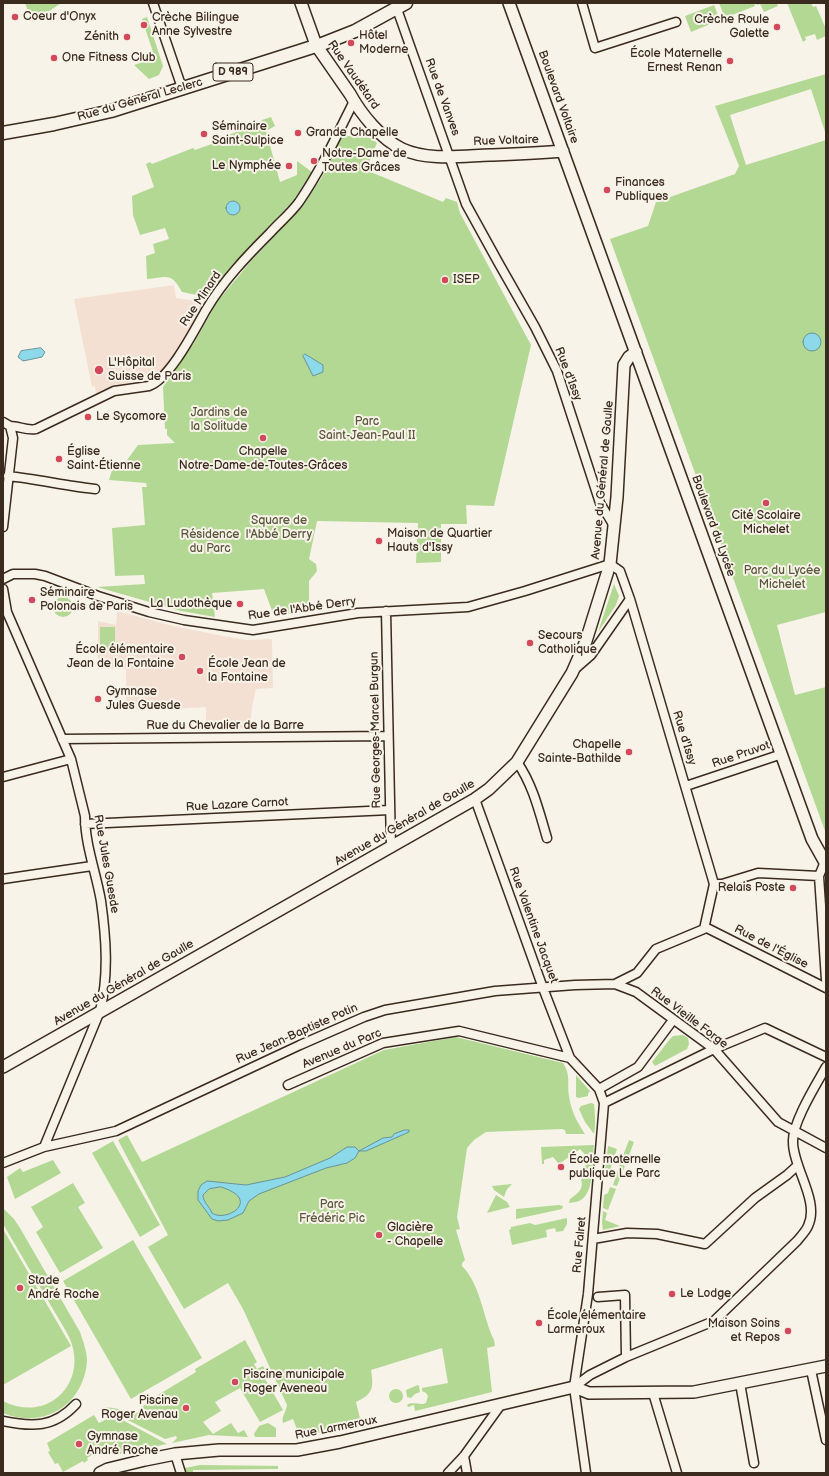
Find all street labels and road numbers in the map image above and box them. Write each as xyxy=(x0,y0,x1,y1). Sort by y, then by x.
street label: Rue Vaudétard xyxy=(324,38,382,112)
street label: Boulevard Voltaire xyxy=(534,49,582,145)
street label: Rue de Vanves xyxy=(421,56,463,138)
road number: D 989 xyxy=(213,63,253,81)
street label: Rue du Général Leclerc xyxy=(76,75,204,125)
street label: Rue Voltaire xyxy=(473,133,539,149)
street label: Rue Minard xyxy=(177,269,225,329)
street label: Rue d'Issy xyxy=(551,345,585,403)
street label: Avenue du Général de Gaulle xyxy=(589,400,617,560)
street label: Boulevard du Lycée xyxy=(688,473,738,579)
street label: Rue de l'Abbé Derry xyxy=(247,594,357,624)
street label: Rue Georges-Marcel Burgun xyxy=(367,651,385,809)
street label: Rue d'Issy xyxy=(669,709,699,767)
street label: Rue du Chevalier de la Barre xyxy=(146,719,304,733)
street label: Rue Pruvot xyxy=(710,738,772,772)
street label: Avenue du Général de Gaulle xyxy=(332,777,478,869)
street label: Rue Lazare Carnot xyxy=(185,795,289,815)
street label: Rue Jules Guesde xyxy=(90,813,122,915)
street label: Rue Valentine Jacquet xyxy=(505,865,561,985)
street label: Rue de l'Église xyxy=(732,922,810,972)
street label: Avenue du Général de Gaulle xyxy=(51,937,197,1029)
street label: Rue Vieille Forge xyxy=(647,984,731,1052)
street label: Rue Jean-Baptiste Potin xyxy=(234,1001,360,1067)
street label: Avenue du Parc xyxy=(300,1026,384,1072)
street label: Rue Falret xyxy=(570,1216,590,1274)
street label: Rue Larmeroux xyxy=(294,1413,378,1443)

